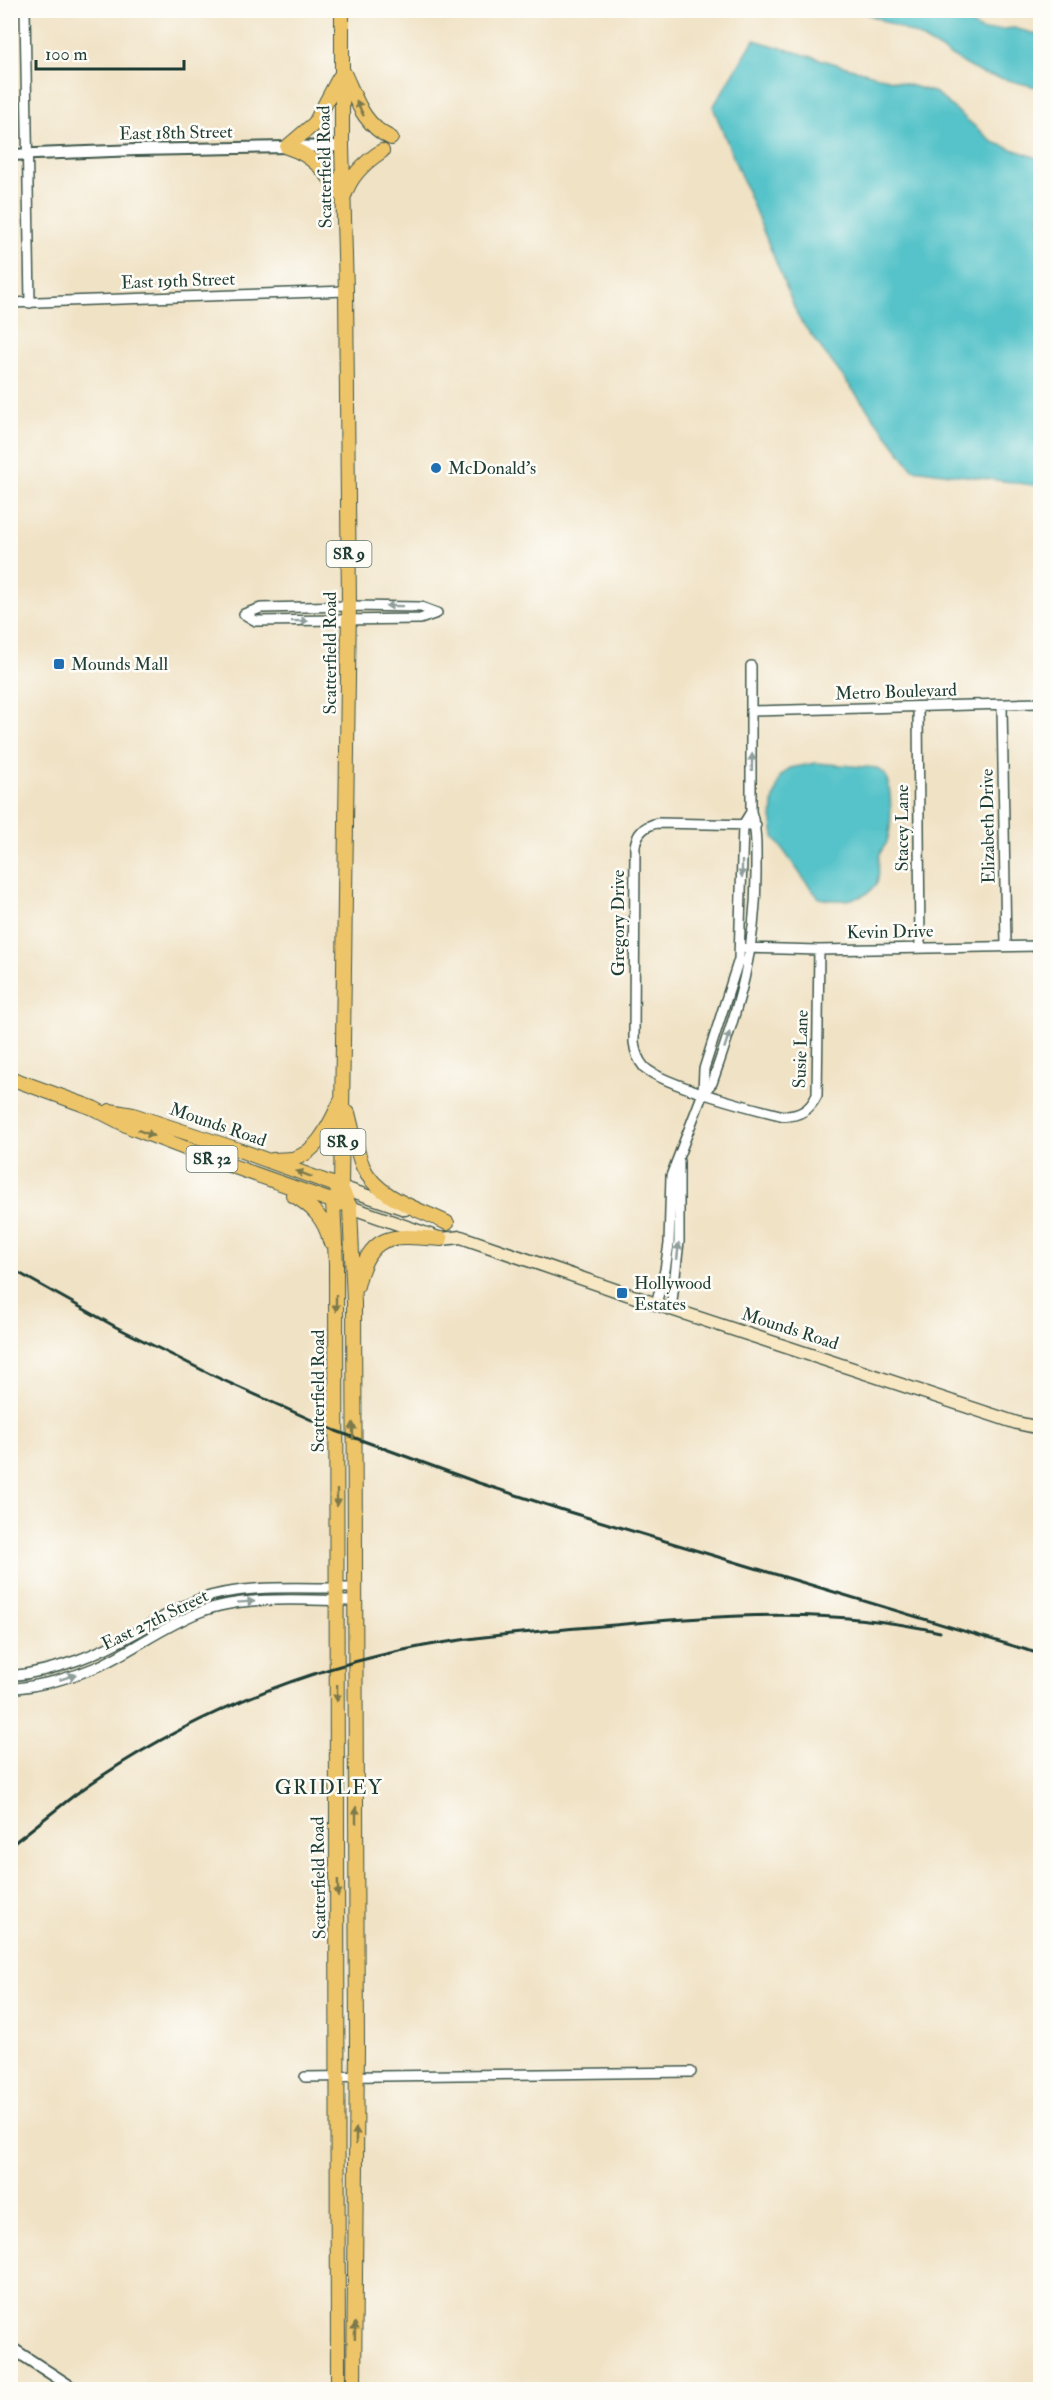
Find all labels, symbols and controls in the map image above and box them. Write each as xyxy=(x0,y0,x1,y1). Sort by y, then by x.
scale bar xyxy=(36,33,184,71)
text: 100 m xyxy=(45,43,88,66)
one-way arrow xyxy=(356,100,365,117)
street label: Scatterfield Road xyxy=(312,105,338,229)
street label: East 18th Street xyxy=(119,121,233,145)
street label: East 19th Street xyxy=(121,268,236,294)
place label: McDonald's xyxy=(448,457,536,480)
marker: McDonald's xyxy=(429,461,443,475)
road number: SR 9 xyxy=(326,541,372,567)
street label: Scatterfield Road xyxy=(319,591,342,714)
one-way arrow xyxy=(384,601,403,611)
one-way arrow xyxy=(290,616,309,626)
place label: Mounds Mall xyxy=(71,653,168,676)
marker: Mounds Mall xyxy=(52,657,66,671)
street label: Metro Boulevard xyxy=(835,678,957,706)
one-way arrow xyxy=(747,752,757,771)
street label: Elizabeth Drive xyxy=(975,768,1001,884)
street label: Stacey Lane xyxy=(891,784,914,872)
one-way arrow xyxy=(737,859,747,878)
street label: Gregory Drive xyxy=(607,869,630,976)
street label: Kevin Drive xyxy=(846,920,934,944)
street label: Susie Lane xyxy=(788,1009,814,1089)
one-way arrow xyxy=(722,1031,732,1049)
street label: Mounds Road xyxy=(167,1098,269,1152)
one-way arrow xyxy=(137,1129,155,1138)
road number: SR 9 xyxy=(320,1129,366,1155)
road number: SR 32 xyxy=(186,1146,238,1172)
one-way arrow xyxy=(295,1168,313,1178)
one-way arrow xyxy=(673,1242,683,1261)
place label: Hollywood Estates xyxy=(634,1272,711,1316)
marker: Hollywood Estates xyxy=(615,1286,629,1300)
one-way arrow xyxy=(331,1293,341,1312)
street label: Mounds Road xyxy=(739,1302,842,1356)
street label: Scatterfield Road xyxy=(307,1329,330,1452)
one-way arrow xyxy=(348,1422,358,1441)
one-way arrow xyxy=(332,1488,342,1507)
street label: East 27th Street xyxy=(98,1584,212,1656)
one-way arrow xyxy=(236,1597,255,1607)
one-way arrow xyxy=(59,1672,77,1681)
one-way arrow xyxy=(332,1683,342,1702)
district label: GRIDLEY xyxy=(275,1775,383,1800)
one-way arrow xyxy=(351,1806,361,1825)
street label: Scatterfield Road xyxy=(306,1816,332,1940)
one-way arrow xyxy=(333,1878,342,1897)
one-way arrow xyxy=(351,2127,360,2146)
one-way arrow xyxy=(350,2322,360,2341)

